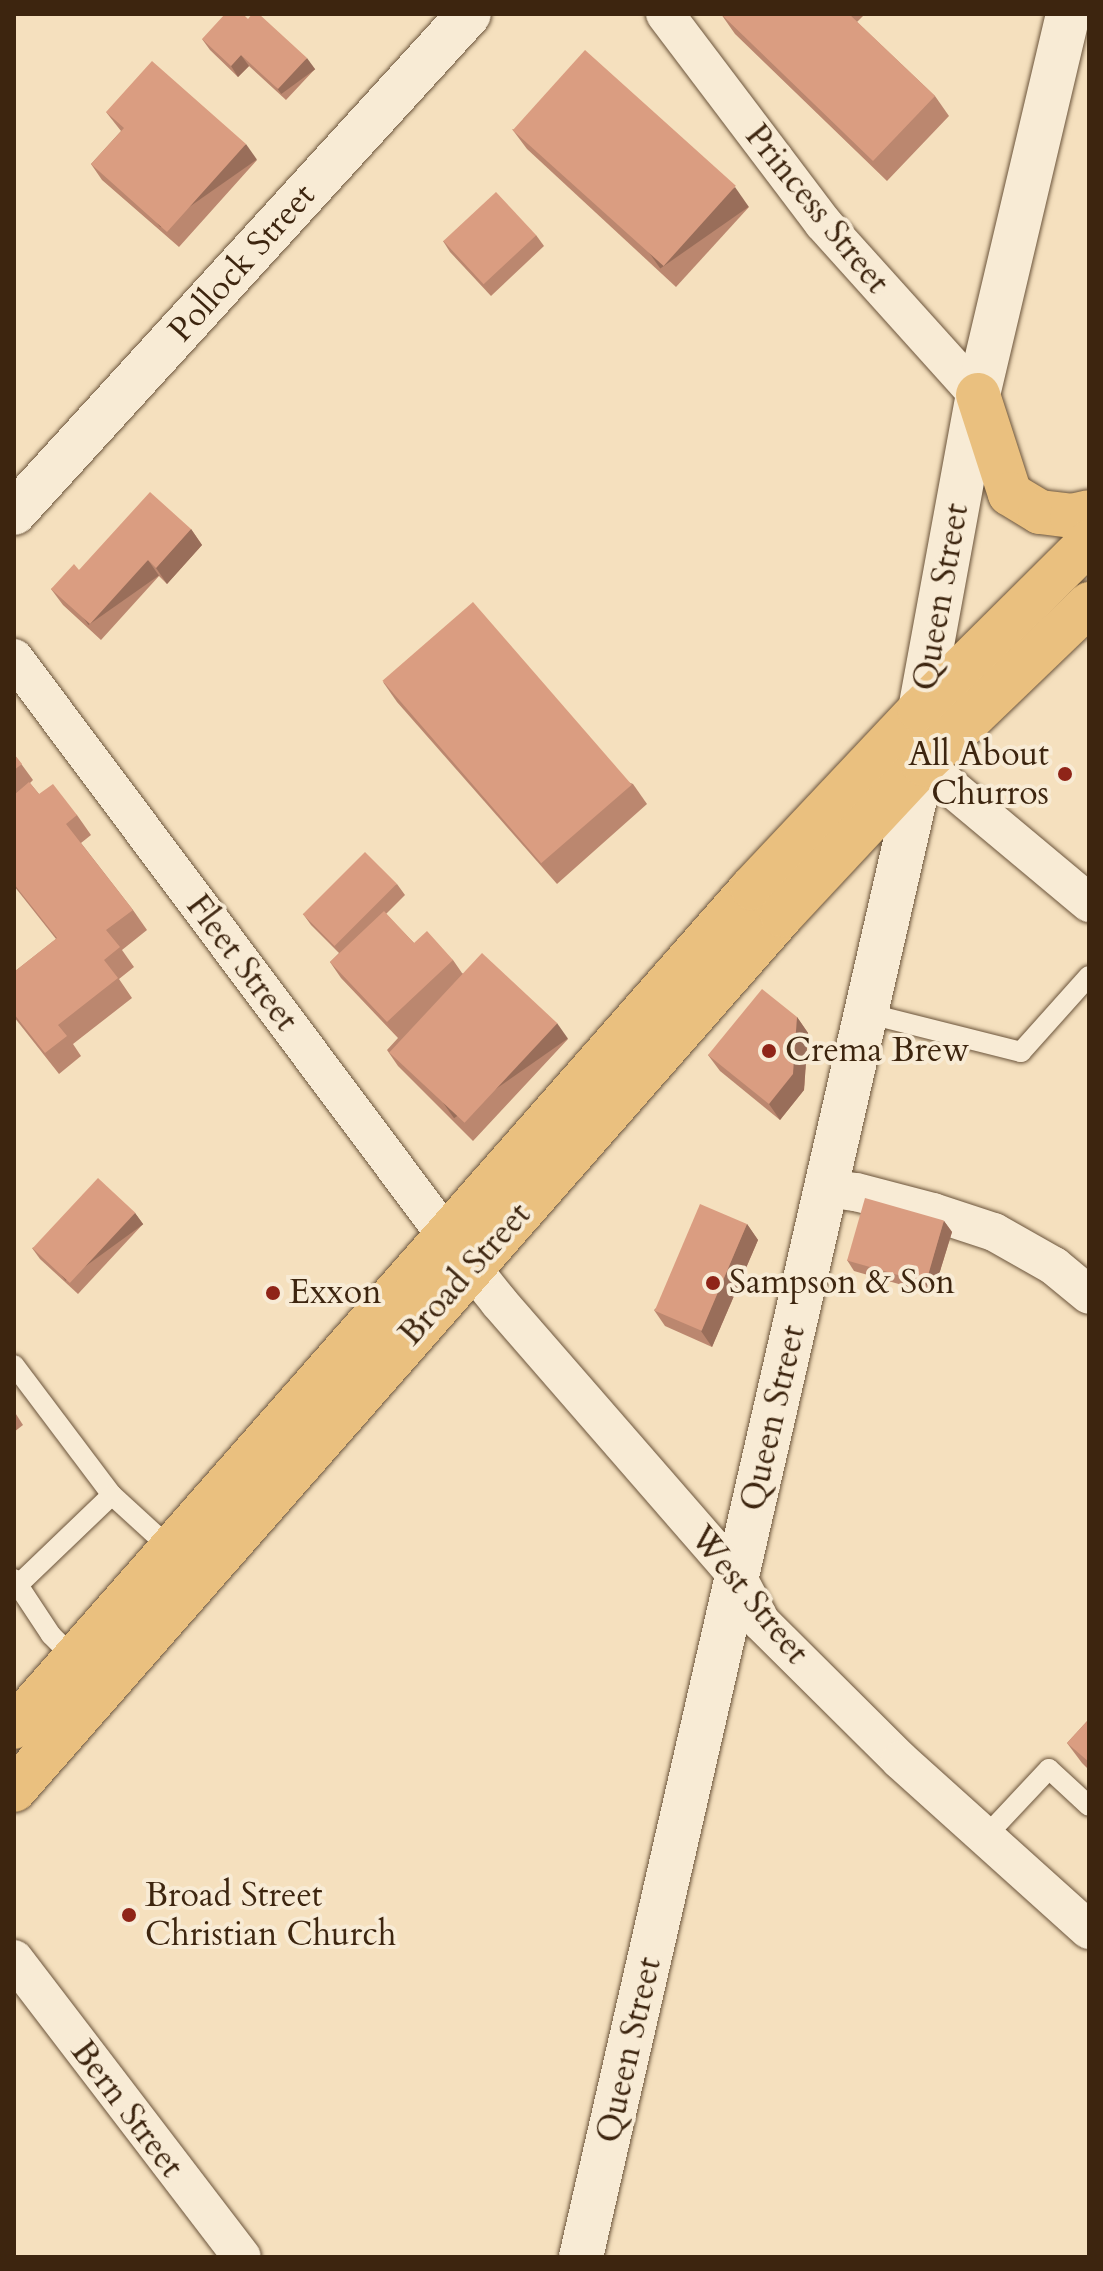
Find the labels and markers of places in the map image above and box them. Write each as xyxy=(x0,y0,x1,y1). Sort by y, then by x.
place label: All About Churros xyxy=(908,734,1049,814)
marker: All About Churros xyxy=(1056,765,1074,783)
place label: Crema Brew xyxy=(785,1031,970,1071)
marker: Crema Brew xyxy=(760,1042,778,1060)
place label: Sampson & Son xyxy=(729,1263,955,1303)
place label: Exxon xyxy=(289,1273,381,1313)
marker: Sampson & Son xyxy=(704,1274,722,1292)
marker: Exxon xyxy=(264,1284,282,1302)
place label: Broad Street Christian Church xyxy=(145,1875,396,1954)
marker: Broad Street Christian Church xyxy=(120,1906,138,1924)

